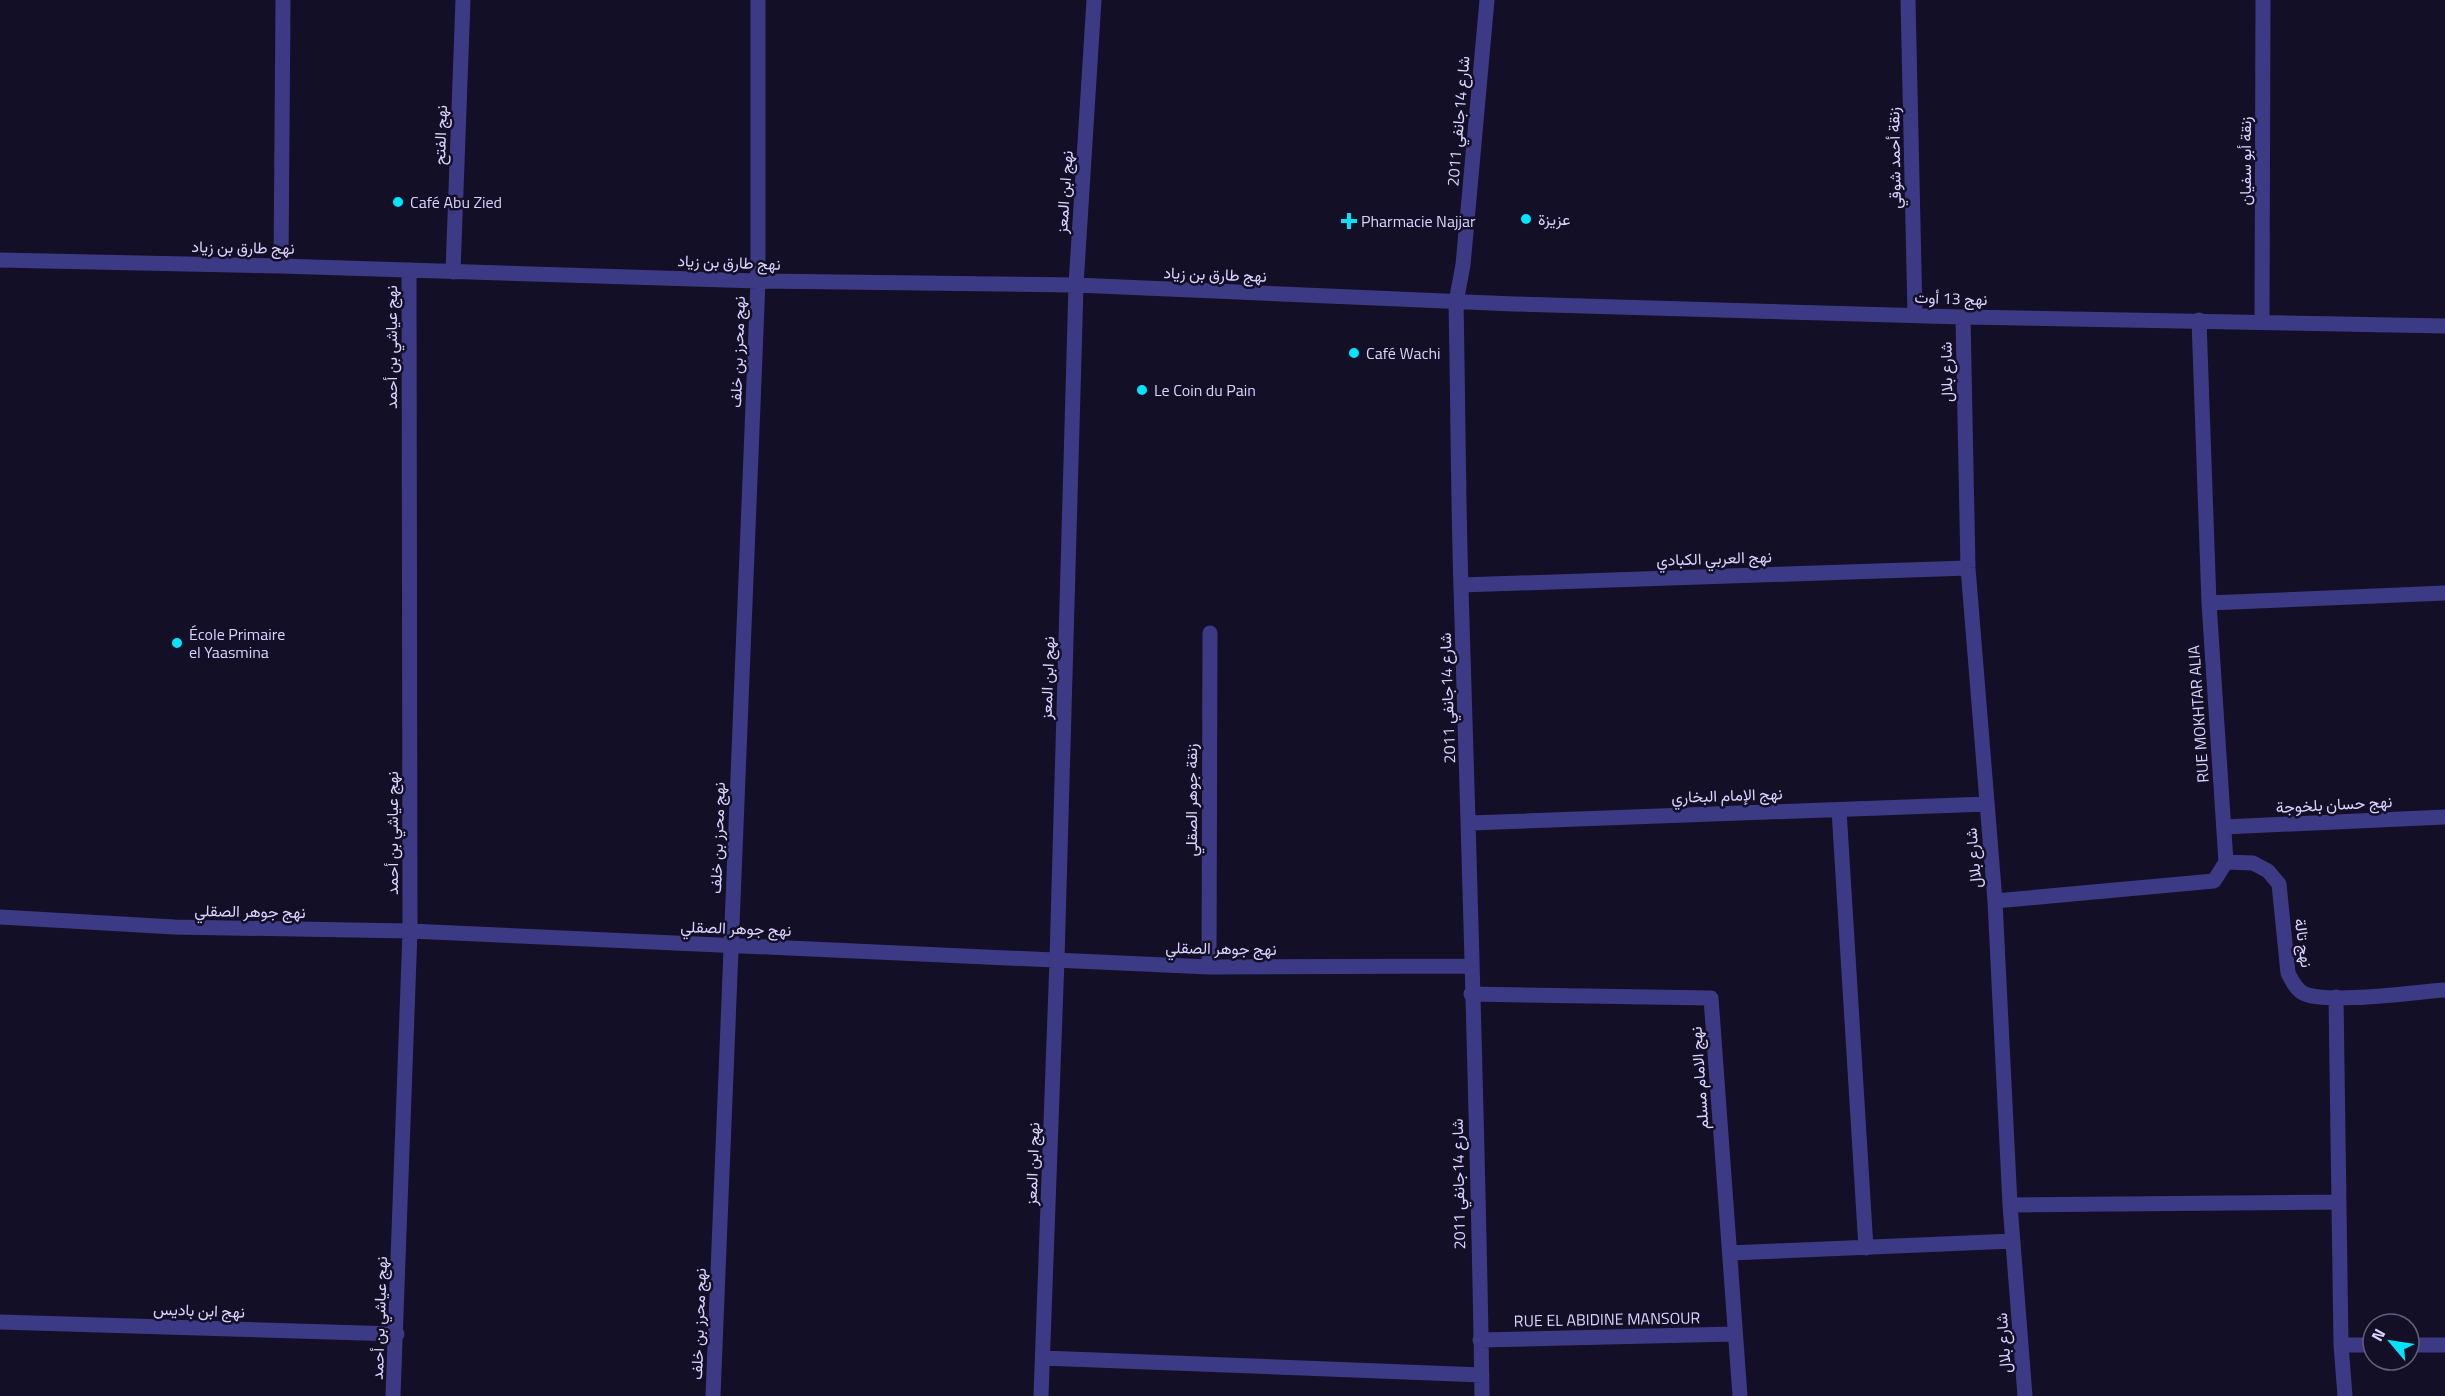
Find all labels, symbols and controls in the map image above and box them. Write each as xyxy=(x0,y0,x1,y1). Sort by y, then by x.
street label: شارع 14جانفي 2011 xyxy=(1440,55,1478,187)
street label: نهج الفتح xyxy=(427,105,453,165)
street label: زنقة أحمد شوقي xyxy=(1881,107,1909,209)
street label: زنقة أبو سفيان xyxy=(2233,116,2257,206)
street label: نهج ابن المعز xyxy=(1049,150,1079,235)
place label: Café Abu Zied xyxy=(410,190,502,214)
marker: Café Abu Zied xyxy=(391,195,405,209)
place label: عزيزة xyxy=(1538,207,1570,231)
place label: Pharmacie Najjar xyxy=(1361,209,1476,233)
marker: عزيزة xyxy=(1519,212,1533,226)
marker: Pharmacie Najjar xyxy=(1342,214,1356,228)
street label: نهج طارق بن زياد xyxy=(191,234,295,260)
street label: نهج طارق بن زياد xyxy=(677,248,781,276)
street label: نهج طارق بن زياد xyxy=(1163,260,1267,288)
street label: نهج عياشي بن أحمد xyxy=(379,285,405,409)
street label: نهج 13 أوت xyxy=(1914,285,1988,311)
street label: نهج محرز بن خلف xyxy=(723,296,751,408)
place label: Café Wachi xyxy=(1366,341,1441,365)
street label: شارع بلال xyxy=(1933,342,1959,402)
marker: Café Wachi xyxy=(1347,346,1361,360)
place label: Le Coin du Pain xyxy=(1154,378,1256,402)
marker: Le Coin du Pain xyxy=(1135,383,1149,397)
street label: نهج العربي الكبادي xyxy=(1656,544,1772,574)
place label: École Primaire el Yaasmina xyxy=(189,622,285,664)
street label: شارع 14جانفي 2011 xyxy=(1433,632,1463,764)
marker: École Primaire el Yaasmina xyxy=(170,636,184,650)
street label: نهج ابن المعز xyxy=(1034,636,1060,721)
street label: RUE MOKHTAR ALIA xyxy=(2181,644,2215,784)
street label: زنقة جوهر الصقلي xyxy=(1179,744,1205,856)
street label: نهج عياشي بن أحمد xyxy=(380,771,406,895)
street label: نهج الإمام البخاري xyxy=(1671,781,1783,811)
street label: نهج محرز بن خلف xyxy=(703,782,731,894)
street label: نهج حسان بلخوجة xyxy=(2275,789,2393,819)
street label: شارع بلال xyxy=(1958,827,1988,889)
street label: نهج جوهر الصقلي xyxy=(194,898,306,926)
street label: نهج جوهر الصقلي xyxy=(680,914,792,944)
street label: نهج تالة xyxy=(2289,917,2319,969)
street label: نهج جوهر الصقلي xyxy=(1165,935,1277,963)
street label: نهج الامام مسلم xyxy=(1683,1026,1715,1130)
street label: شارع 14جانفي 2011 xyxy=(1445,1118,1473,1250)
street label: نهج ابن المعز xyxy=(1019,1122,1045,1207)
street label: نهج عياشي بن أحمد xyxy=(365,1256,395,1380)
street label: نهج محرز بن خلف xyxy=(684,1268,712,1380)
street label: نهج ابن باديس xyxy=(153,1296,245,1324)
street label: RUE EL ABIDINE MANSOUR xyxy=(1514,1305,1701,1333)
street label: شارع بلال xyxy=(1989,1312,2017,1374)
north arrow xyxy=(2361,1312,2421,1372)
text: N xyxy=(2365,1324,2391,1345)

